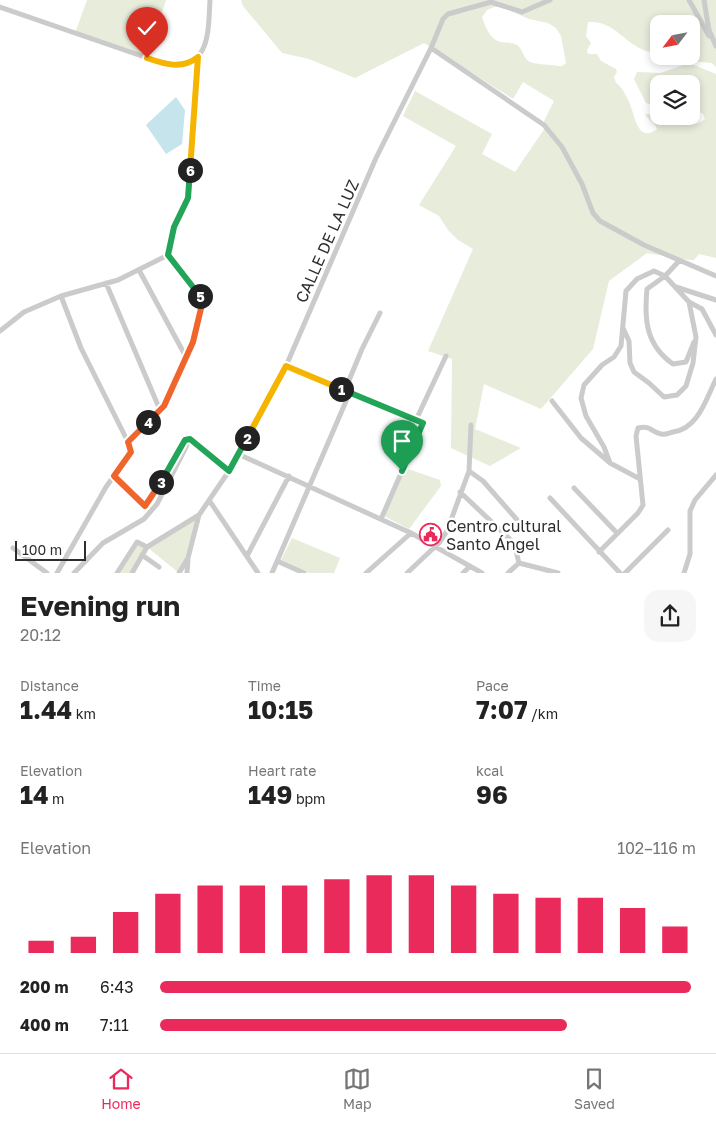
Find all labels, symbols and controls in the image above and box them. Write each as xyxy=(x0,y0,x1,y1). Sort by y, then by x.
pin xyxy=(126,7,168,58)
icon: check xyxy=(133,14,161,42)
north arrow xyxy=(650,15,700,65)
map controls xyxy=(650,15,700,125)
button: layers xyxy=(650,75,700,125)
pin: 6 xyxy=(178,158,202,182)
text: 6 xyxy=(186,162,195,179)
street label: CALLE DE LA LUZ xyxy=(291,176,363,306)
pin: 5 xyxy=(188,284,212,308)
text: 5 xyxy=(196,288,205,305)
pin: 1 xyxy=(328,376,354,402)
text: 1 xyxy=(338,381,345,398)
pin: 4 xyxy=(136,410,160,434)
text: 4 xyxy=(144,414,153,431)
pin xyxy=(381,420,423,471)
pin: 2 xyxy=(234,426,260,450)
icon: arrive xyxy=(388,427,416,455)
text: 2 xyxy=(243,430,252,447)
pin: 3 xyxy=(148,470,174,494)
text: 3 xyxy=(157,474,166,491)
place label: Centro cultural Santo Ángel xyxy=(446,516,561,554)
public building icon: Centro cultural Santo Ángel xyxy=(418,523,442,547)
scale bar xyxy=(15,538,86,561)
text: 100 m xyxy=(22,541,62,558)
text: Evening run xyxy=(20,589,180,622)
button: share xyxy=(644,590,696,642)
text: 20:12 xyxy=(20,625,61,645)
text: Distance xyxy=(20,677,79,694)
text: Time xyxy=(248,677,281,694)
text: Pace xyxy=(476,677,509,694)
text: 1.44 xyxy=(20,694,72,725)
text: 10:15 xyxy=(248,694,313,725)
text: 7:07 xyxy=(476,694,528,725)
text: km xyxy=(72,705,96,722)
text: /km xyxy=(528,705,558,722)
text: Elevation xyxy=(20,762,82,779)
text: Heart rate xyxy=(248,762,316,779)
text: kcal xyxy=(476,762,504,779)
text: 14 xyxy=(20,779,49,810)
text: 149 xyxy=(248,779,292,810)
text: 96 xyxy=(476,779,508,810)
text: m xyxy=(49,790,64,807)
text: bpm xyxy=(292,790,326,807)
text: Elevation xyxy=(20,838,91,858)
text: 102–116 m xyxy=(617,838,696,858)
text: 200 m xyxy=(20,977,69,997)
text: 6:43 xyxy=(100,977,134,997)
text: 400 m xyxy=(20,1015,69,1035)
text: 7:11 xyxy=(100,1015,129,1035)
tab: Home xyxy=(101,1065,141,1112)
tab: Map xyxy=(343,1065,372,1112)
tab: Saved xyxy=(574,1065,615,1112)

